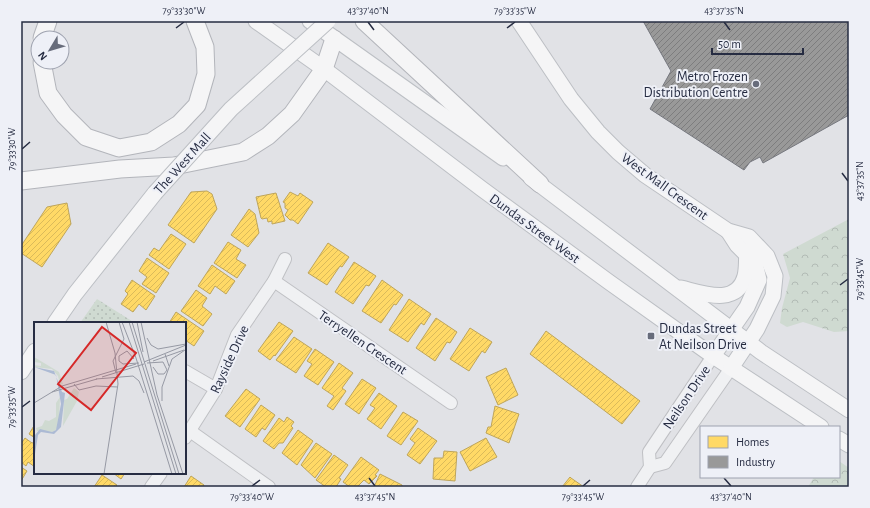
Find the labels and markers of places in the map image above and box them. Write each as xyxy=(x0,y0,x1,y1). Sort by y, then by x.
place label: Metro Frozen Distribution Centre xyxy=(643,70,748,100)
marker: Metro Frozen Distribution Centre xyxy=(751,79,761,89)
place label: Dundas Street At Neilson Drive xyxy=(659,322,747,352)
marker: Dundas Street At Neilson Drive xyxy=(646,331,656,341)

